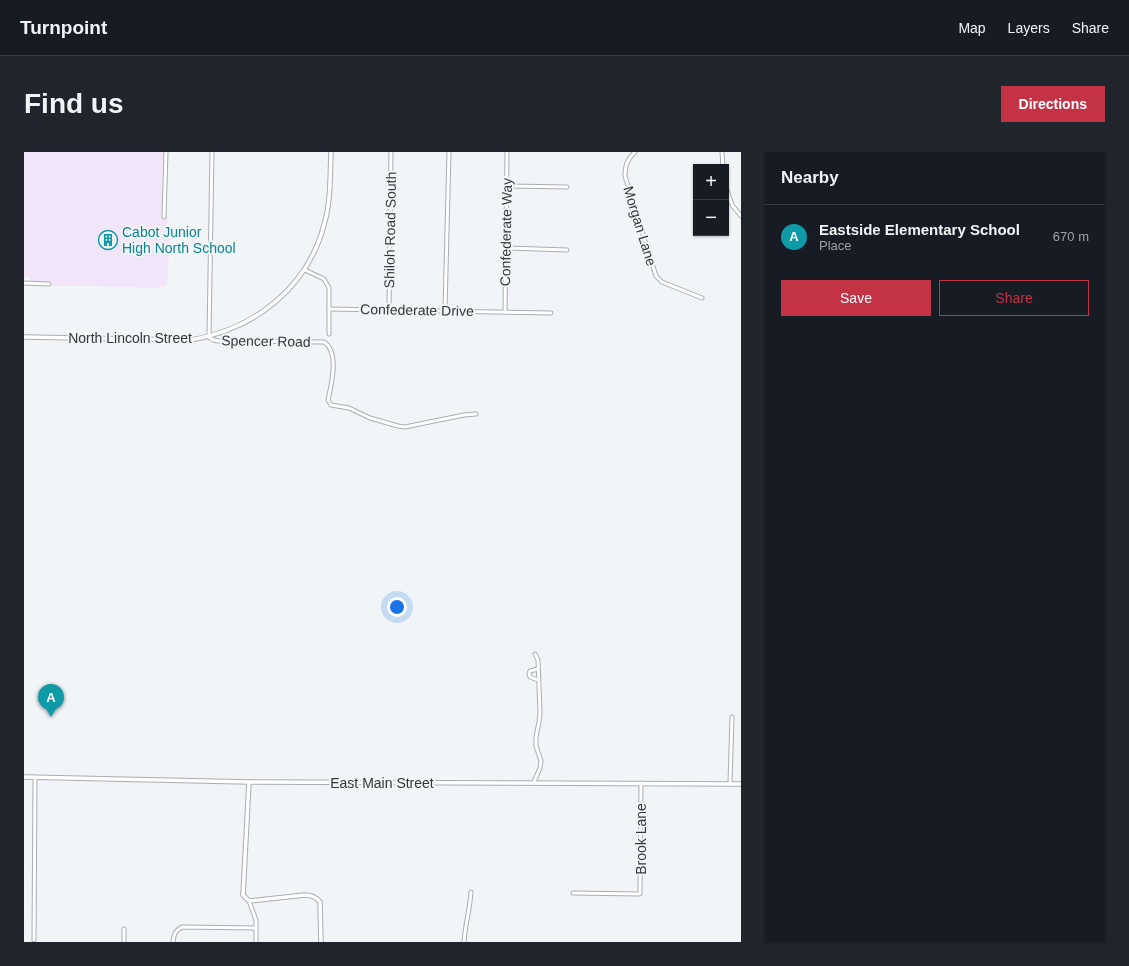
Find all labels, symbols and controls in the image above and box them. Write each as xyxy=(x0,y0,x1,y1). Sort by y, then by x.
text: Turnpoint xyxy=(20,17,107,38)
text: Map xyxy=(958,20,986,36)
text: Layers xyxy=(1008,20,1050,36)
text: Share xyxy=(1072,20,1109,36)
button: Directions xyxy=(1001,86,1105,122)
text: Find us xyxy=(24,88,124,119)
map controls xyxy=(693,164,729,236)
button: + xyxy=(693,164,729,200)
text: Nearby xyxy=(781,168,839,187)
street label: Shiloh Road South xyxy=(381,171,399,289)
street label: Confederate Way xyxy=(497,178,515,286)
street label: Morgan Lane xyxy=(620,184,660,268)
button: − xyxy=(693,200,729,236)
text: Eastside Elementary School xyxy=(819,221,1020,238)
place label: Cabot Junior High North School xyxy=(122,224,236,256)
building icon: Cabot Junior High North School xyxy=(97,229,119,251)
text: A xyxy=(789,229,799,244)
text: 670 m xyxy=(1053,229,1089,244)
text: Place xyxy=(819,238,852,253)
button: Save xyxy=(781,280,931,316)
button: Share xyxy=(939,280,1089,316)
street label: Confederate Drive xyxy=(360,301,474,319)
street label: North Lincoln Street xyxy=(68,330,192,346)
street label: Spencer Road xyxy=(221,332,311,350)
your location xyxy=(387,597,407,617)
pin: A xyxy=(38,684,64,717)
street label: East Main Street xyxy=(330,775,434,791)
street label: Brook Lane xyxy=(633,803,649,875)

